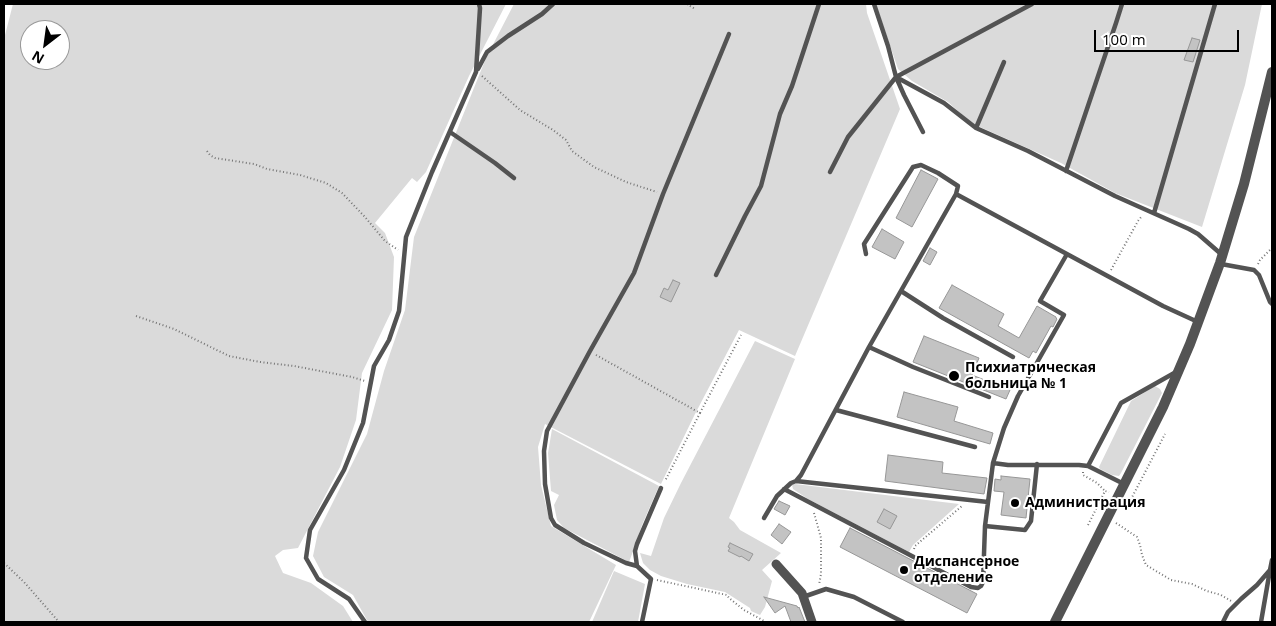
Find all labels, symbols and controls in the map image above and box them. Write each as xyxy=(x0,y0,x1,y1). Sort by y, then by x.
north arrow xyxy=(20,20,70,70)
scale bar xyxy=(1096,20,1241,52)
text: 100 m xyxy=(1102,29,1146,49)
text: N xyxy=(28,46,47,69)
place label: Психиатрическая больница № 1 xyxy=(965,360,1096,392)
marker: Психиатрическая больница № 1 xyxy=(947,369,961,383)
place label: Администрация xyxy=(1025,495,1145,511)
marker: Администрация xyxy=(1009,497,1021,509)
place label: Диспансерное отделение xyxy=(914,554,1019,586)
marker: Диспансерное отделение xyxy=(898,564,910,576)

